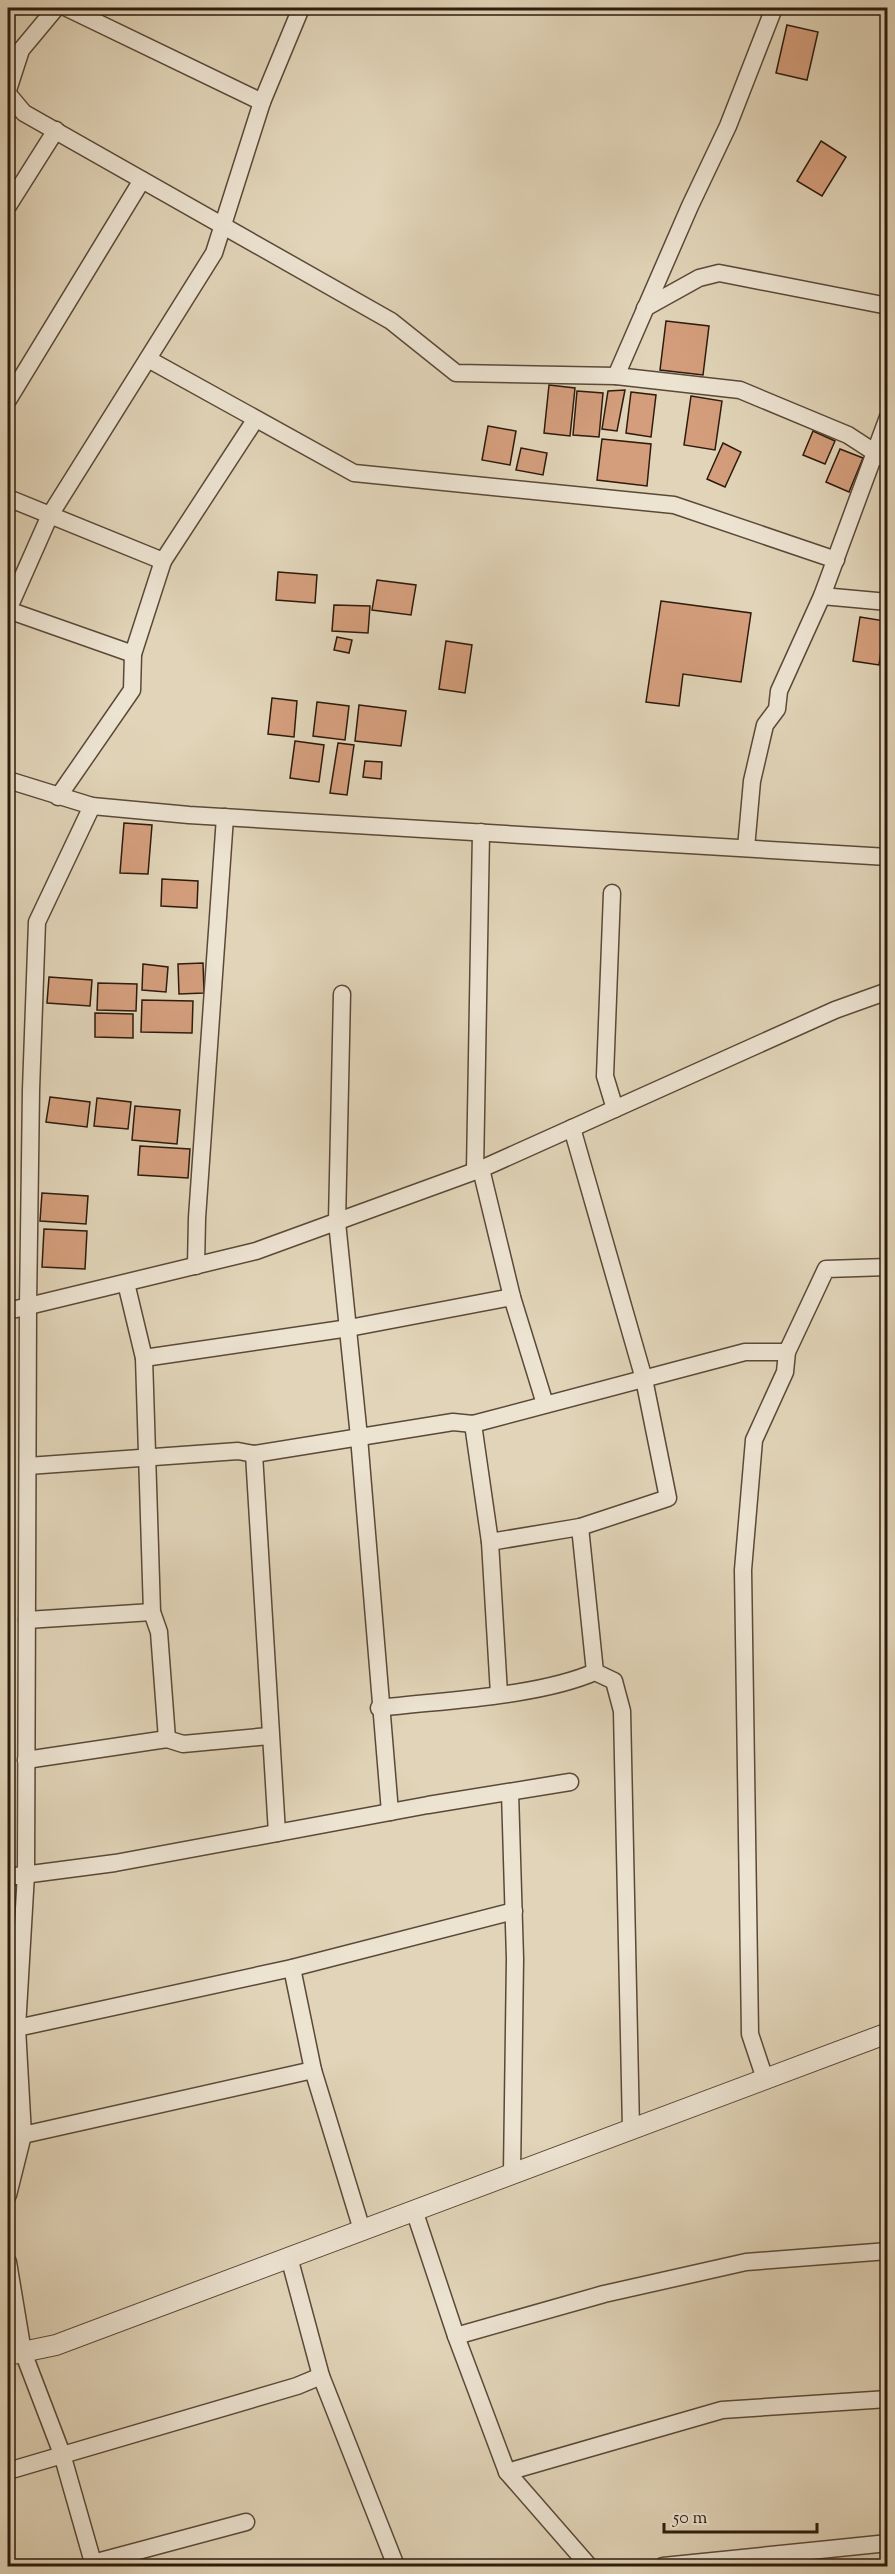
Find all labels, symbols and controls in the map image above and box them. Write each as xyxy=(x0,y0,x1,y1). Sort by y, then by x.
scale bar xyxy=(664,2496,817,2534)
text: 50 m xyxy=(672,2506,708,2532)

